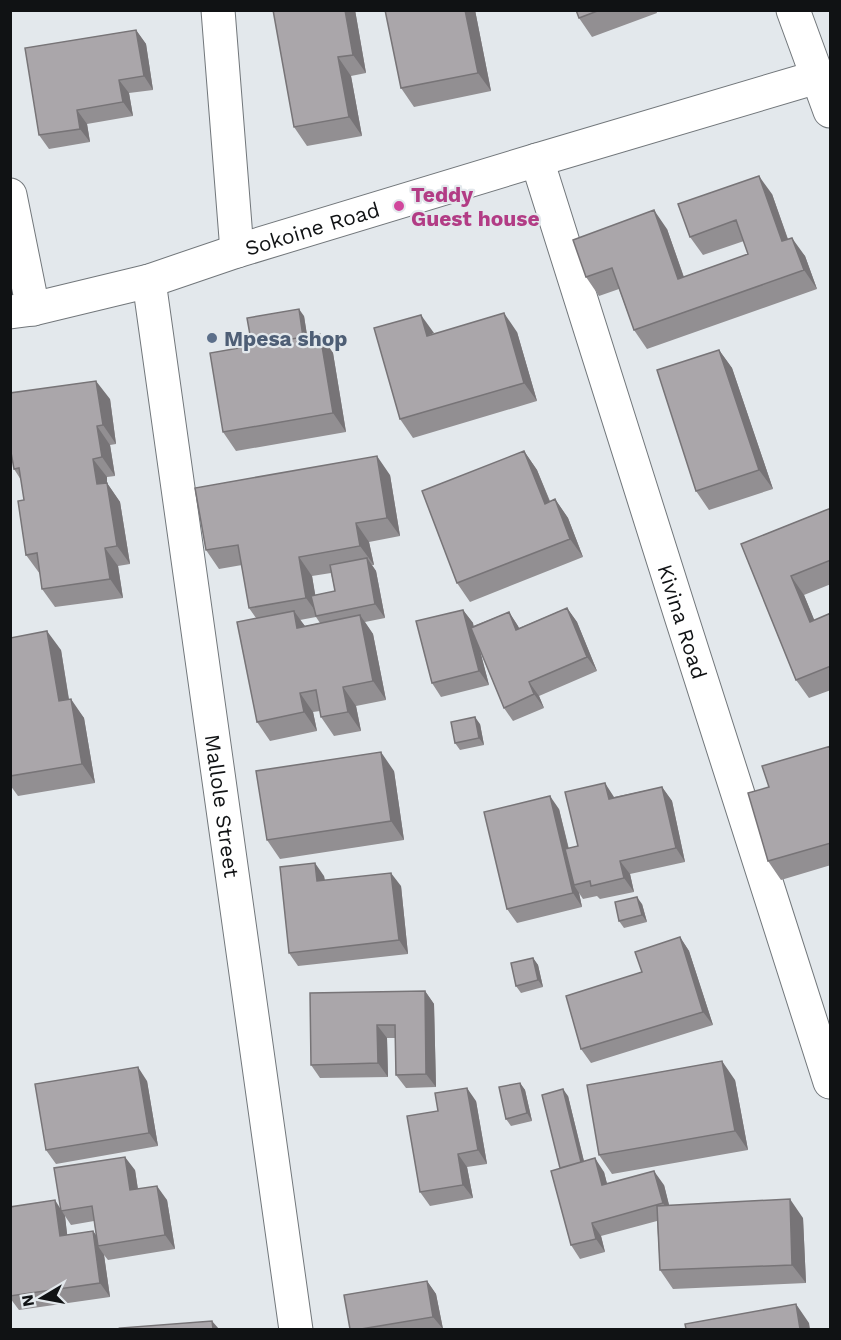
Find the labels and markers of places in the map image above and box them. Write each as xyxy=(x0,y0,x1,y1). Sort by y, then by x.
place label: Teddy Guest house xyxy=(411,182,540,231)
marker: Teddy Guest house xyxy=(392,199,406,213)
place label: Mpesa shop xyxy=(224,326,348,351)
marker: Mpesa shop xyxy=(205,331,219,345)

